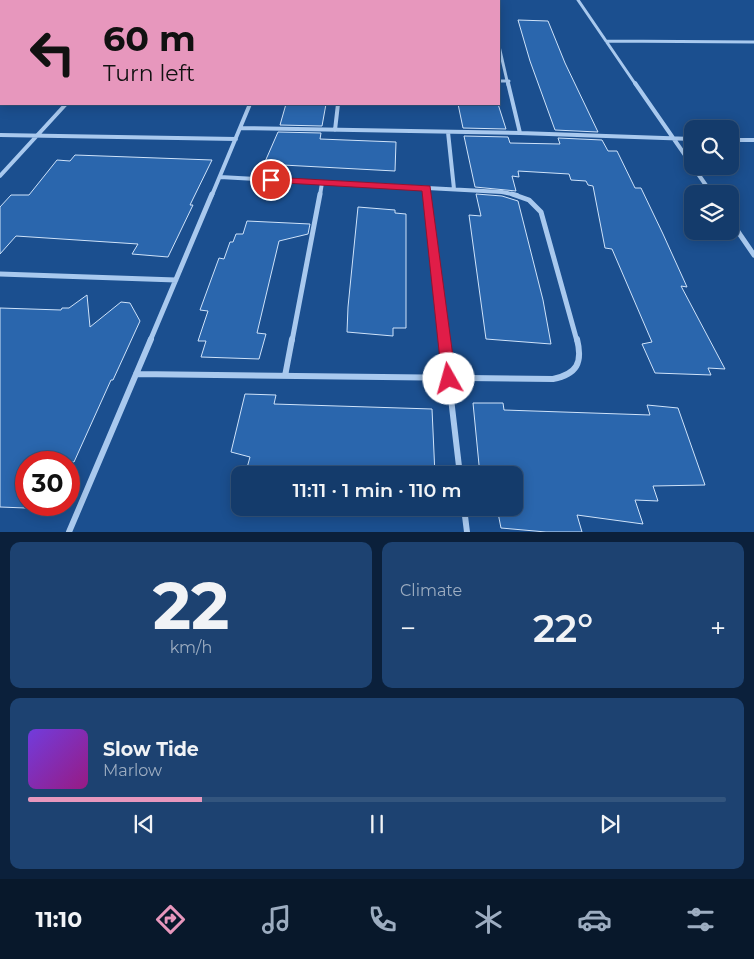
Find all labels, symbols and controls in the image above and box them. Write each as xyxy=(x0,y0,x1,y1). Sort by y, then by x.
text: 60 m xyxy=(103,17,196,60)
icon: left xyxy=(20,20,85,85)
text: Turn left xyxy=(103,60,195,87)
map controls xyxy=(684,120,739,240)
button: search xyxy=(684,120,739,175)
pin xyxy=(250,159,292,201)
icon: arrive xyxy=(257,166,285,194)
button: layers xyxy=(684,185,739,240)
position arrow xyxy=(422,352,474,404)
speed limit sign: 30 xyxy=(15,451,80,516)
text: 11:11 · 1 min · 110 m xyxy=(293,479,461,502)
text: 22 xyxy=(153,566,229,645)
text: Climate xyxy=(400,581,462,600)
text: 22° xyxy=(533,605,593,652)
text: − xyxy=(400,611,416,645)
text: + xyxy=(710,611,726,645)
text: km/h xyxy=(170,638,212,657)
text: Slow Tide xyxy=(103,738,199,761)
text: Marlow xyxy=(103,761,162,780)
icon: previous xyxy=(130,810,158,838)
icon: pause xyxy=(363,810,391,838)
icon: next xyxy=(596,810,624,838)
icon: directions xyxy=(153,902,188,937)
icon: music xyxy=(259,902,294,937)
icon: phone xyxy=(365,902,400,937)
icon: climate xyxy=(471,902,506,937)
icon: car xyxy=(577,902,612,937)
icon: filters xyxy=(683,902,718,937)
text: 11:10 xyxy=(36,906,82,933)

